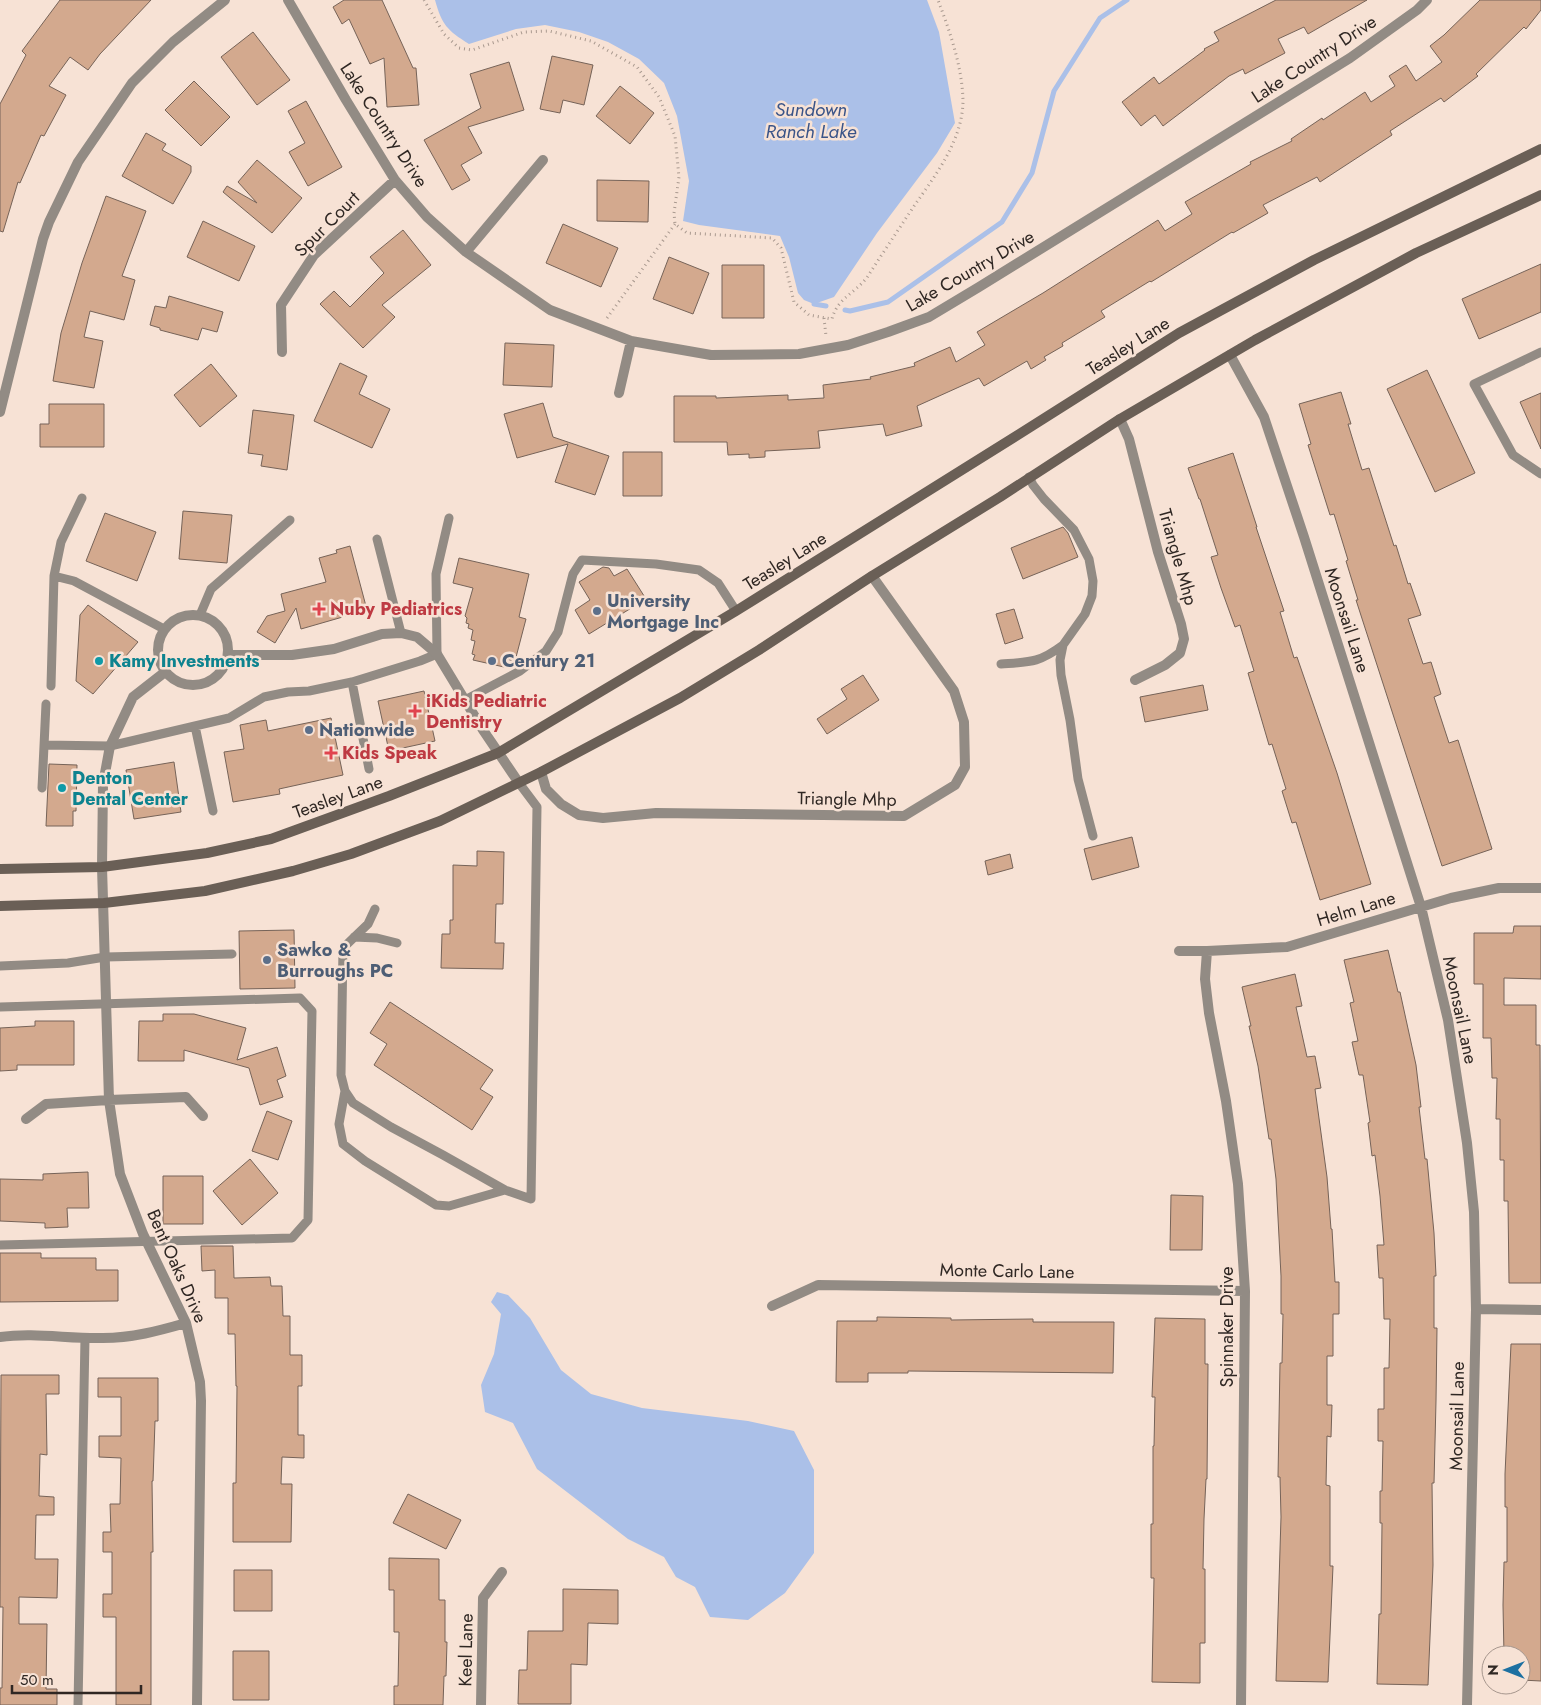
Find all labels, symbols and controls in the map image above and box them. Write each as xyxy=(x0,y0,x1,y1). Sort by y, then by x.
street label: Lake Country Drive xyxy=(1246,9,1382,109)
street label: Lake Country Drive xyxy=(334,57,434,193)
water label: Sundown Ranch Lake xyxy=(766,96,857,145)
street label: Spur Court xyxy=(288,185,366,263)
street label: Lake Country Drive xyxy=(901,224,1039,318)
street label: Teasley Lane xyxy=(1081,310,1175,382)
street label: Triangle Mhp xyxy=(1152,506,1204,608)
street label: Teasley Lane xyxy=(738,525,832,597)
street label: Moonsail Lane xyxy=(1318,564,1376,676)
place label: University Mortgage Inc xyxy=(607,588,719,635)
place label: Nuby Pediatrics xyxy=(330,596,462,622)
marker: Nuby Pediatrics xyxy=(312,602,326,616)
marker: University Mortgage Inc xyxy=(591,605,603,617)
place label: Kamy Investments xyxy=(109,648,260,674)
place label: Century 21 xyxy=(502,648,595,674)
marker: Kamy Investments xyxy=(93,655,105,667)
marker: Century 21 xyxy=(486,655,498,667)
place label: iKids Pediatric Dentistry xyxy=(426,688,547,735)
marker: iKids Pediatric Dentistry xyxy=(408,704,422,718)
place label: Nationwide xyxy=(319,717,415,743)
marker: Nationwide xyxy=(303,724,315,736)
place label: Kids Speak xyxy=(342,740,438,766)
marker: Kids Speak xyxy=(324,746,338,760)
place label: Denton Dental Center xyxy=(72,765,189,812)
street label: Teasley Lane xyxy=(290,769,386,825)
marker: Denton Dental Center xyxy=(56,782,68,794)
street label: Triangle Mhp xyxy=(797,785,897,813)
street label: Helm Lane xyxy=(1313,885,1399,933)
place label: Sawko & Burroughs PC xyxy=(277,937,393,984)
marker: Sawko & Burroughs PC xyxy=(261,954,273,966)
street label: Moonsail Lane xyxy=(1436,954,1484,1066)
street label: Bent Oaks Drive xyxy=(140,1205,214,1327)
street label: Monte Carlo Lane xyxy=(939,1257,1075,1285)
street label: Spinnaker Drive xyxy=(1214,1267,1240,1387)
street label: Moonsail Lane xyxy=(1443,1361,1471,1471)
street label: Keel Lane xyxy=(452,1613,480,1687)
north arrow xyxy=(1481,1645,1531,1695)
scale bar xyxy=(12,1662,141,1694)
text: N xyxy=(1483,1664,1503,1676)
text: 50 m xyxy=(20,1669,54,1691)

